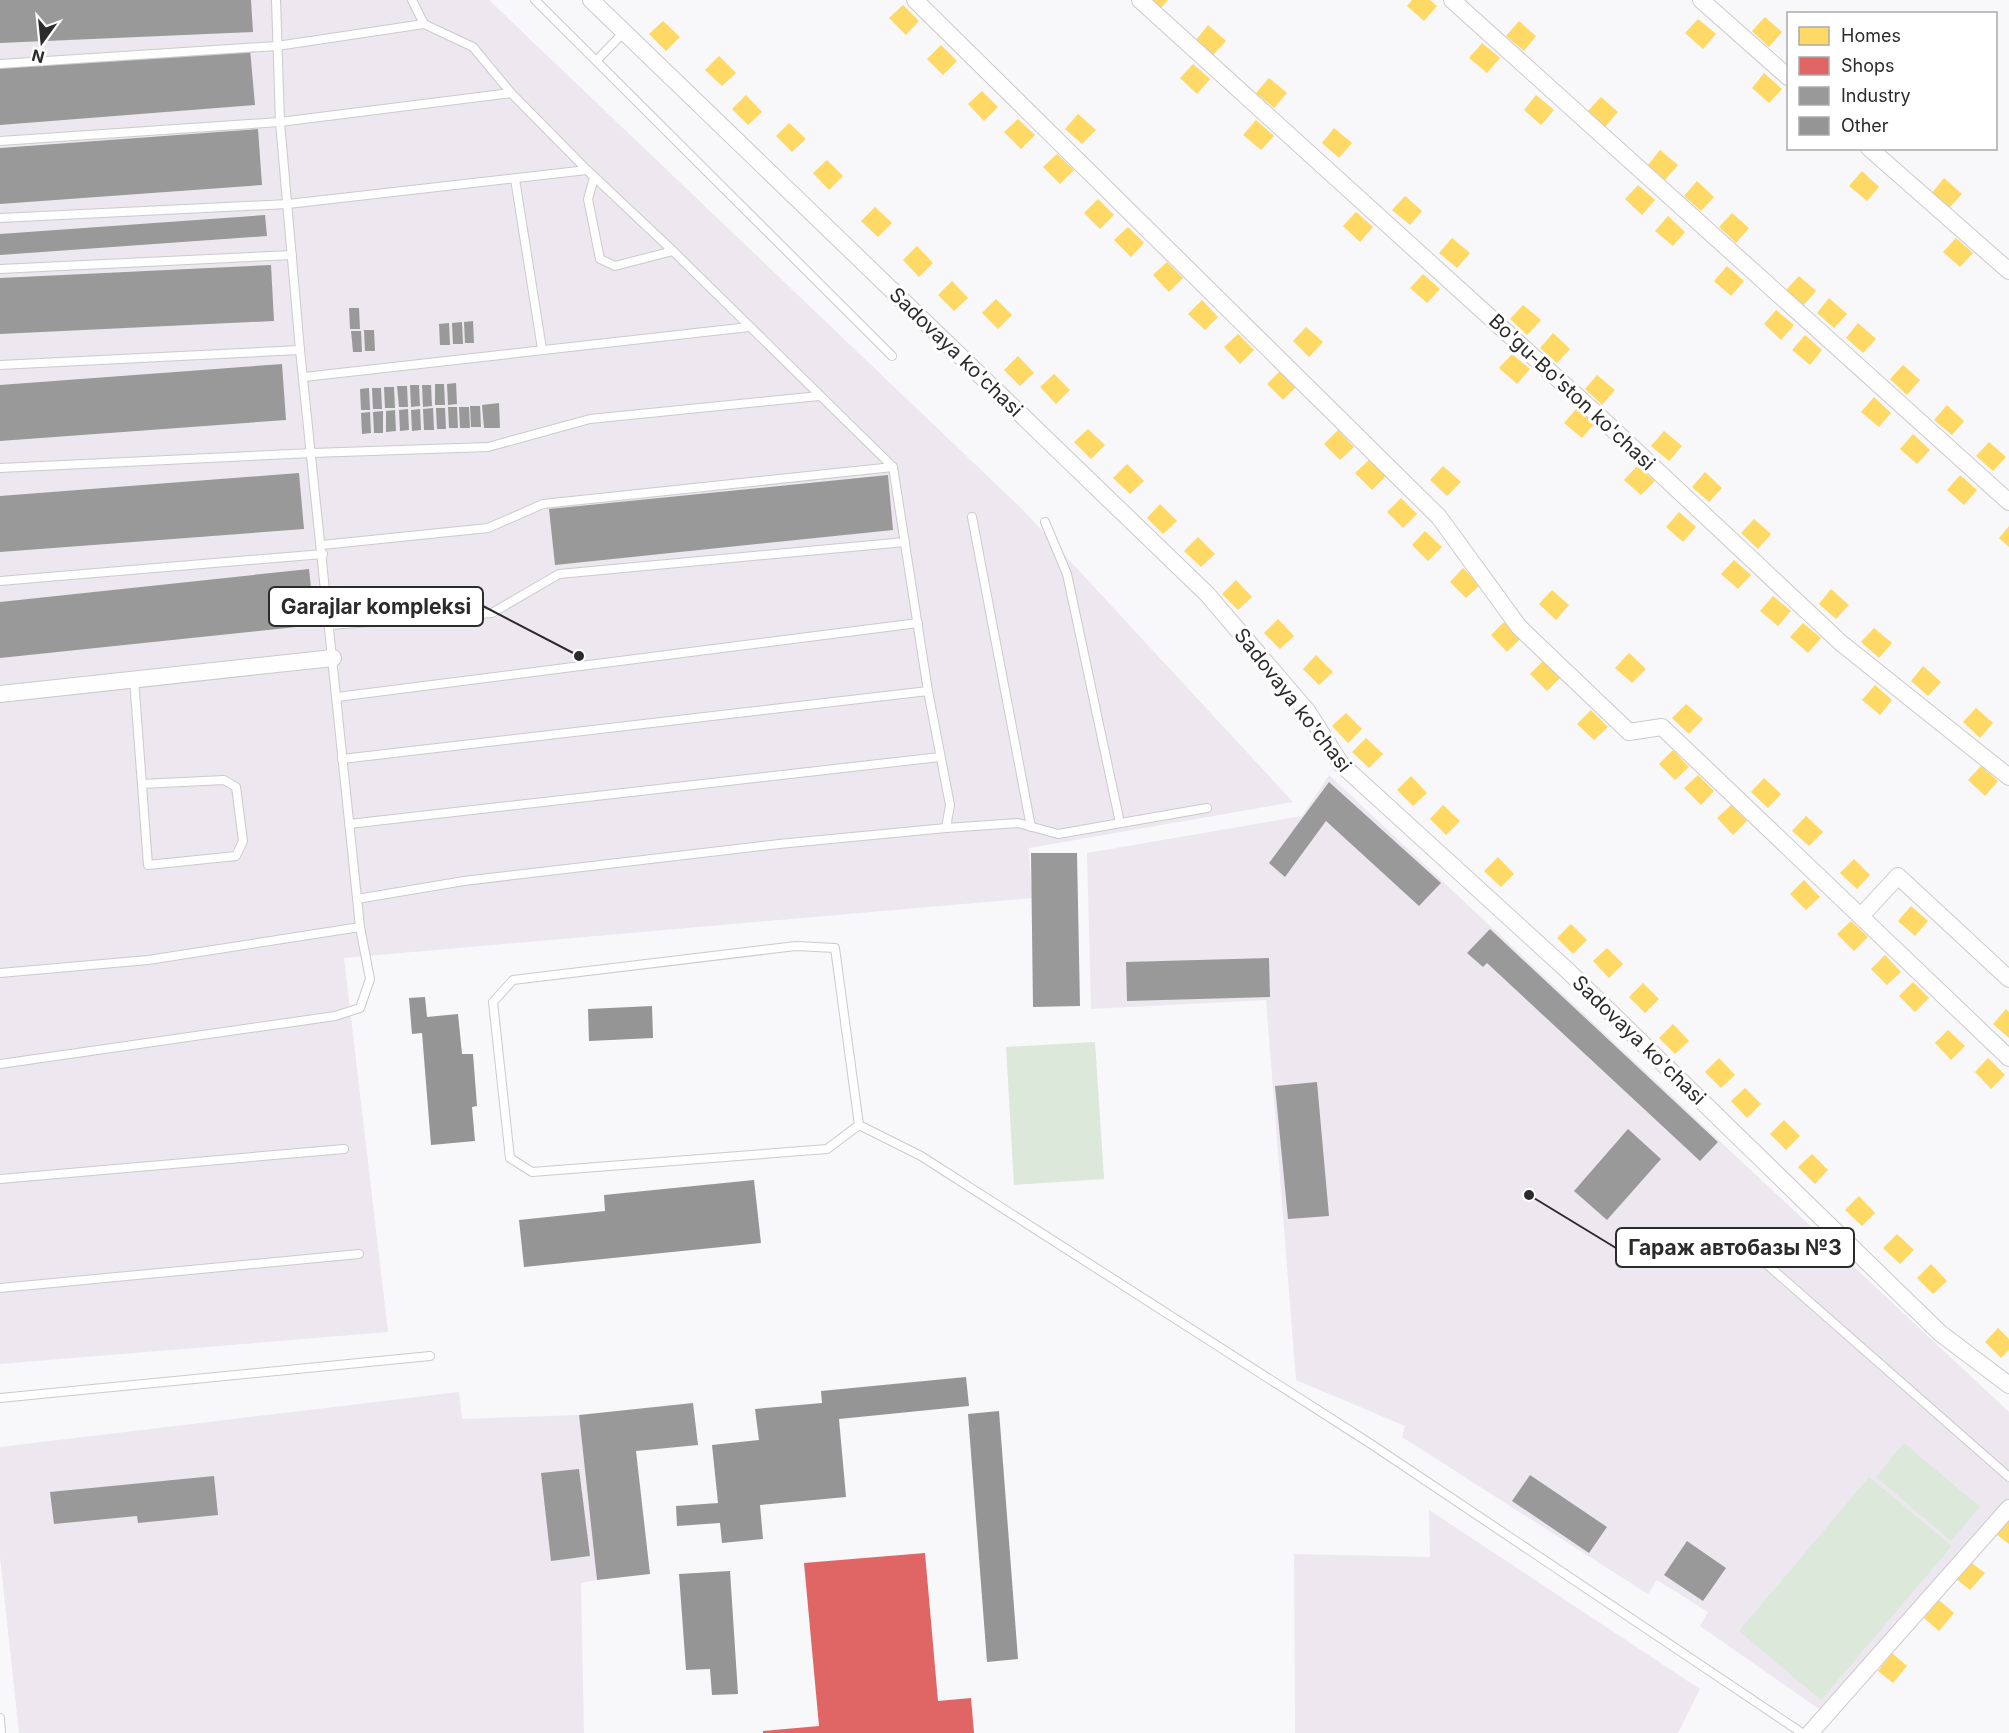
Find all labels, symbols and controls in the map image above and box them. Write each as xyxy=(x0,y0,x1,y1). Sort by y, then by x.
north arrow xyxy=(12,12,72,72)
legend xyxy=(1787,12,1997,150)
text: Homes xyxy=(1841,25,1901,46)
text: N xyxy=(30,45,47,68)
text: Shops xyxy=(1841,55,1895,76)
text: Industry xyxy=(1841,85,1911,106)
text: Other xyxy=(1841,115,1889,136)
street label: Sadovaya ko'chasi xyxy=(884,282,1028,422)
street label: Bo'gu-Bo'ston ko'chasi xyxy=(1484,309,1660,475)
callout: Garajlar kompleksi xyxy=(269,587,483,626)
text: Garajlar kompleksi xyxy=(281,594,471,619)
street label: Sadovaya ko'chasi xyxy=(1229,623,1357,777)
street label: Sadovaya ko'chasi xyxy=(1567,970,1711,1110)
callout: Гараж автобазы №3 xyxy=(1616,1228,1854,1267)
text: Гараж автобазы №3 xyxy=(1628,1235,1842,1260)

